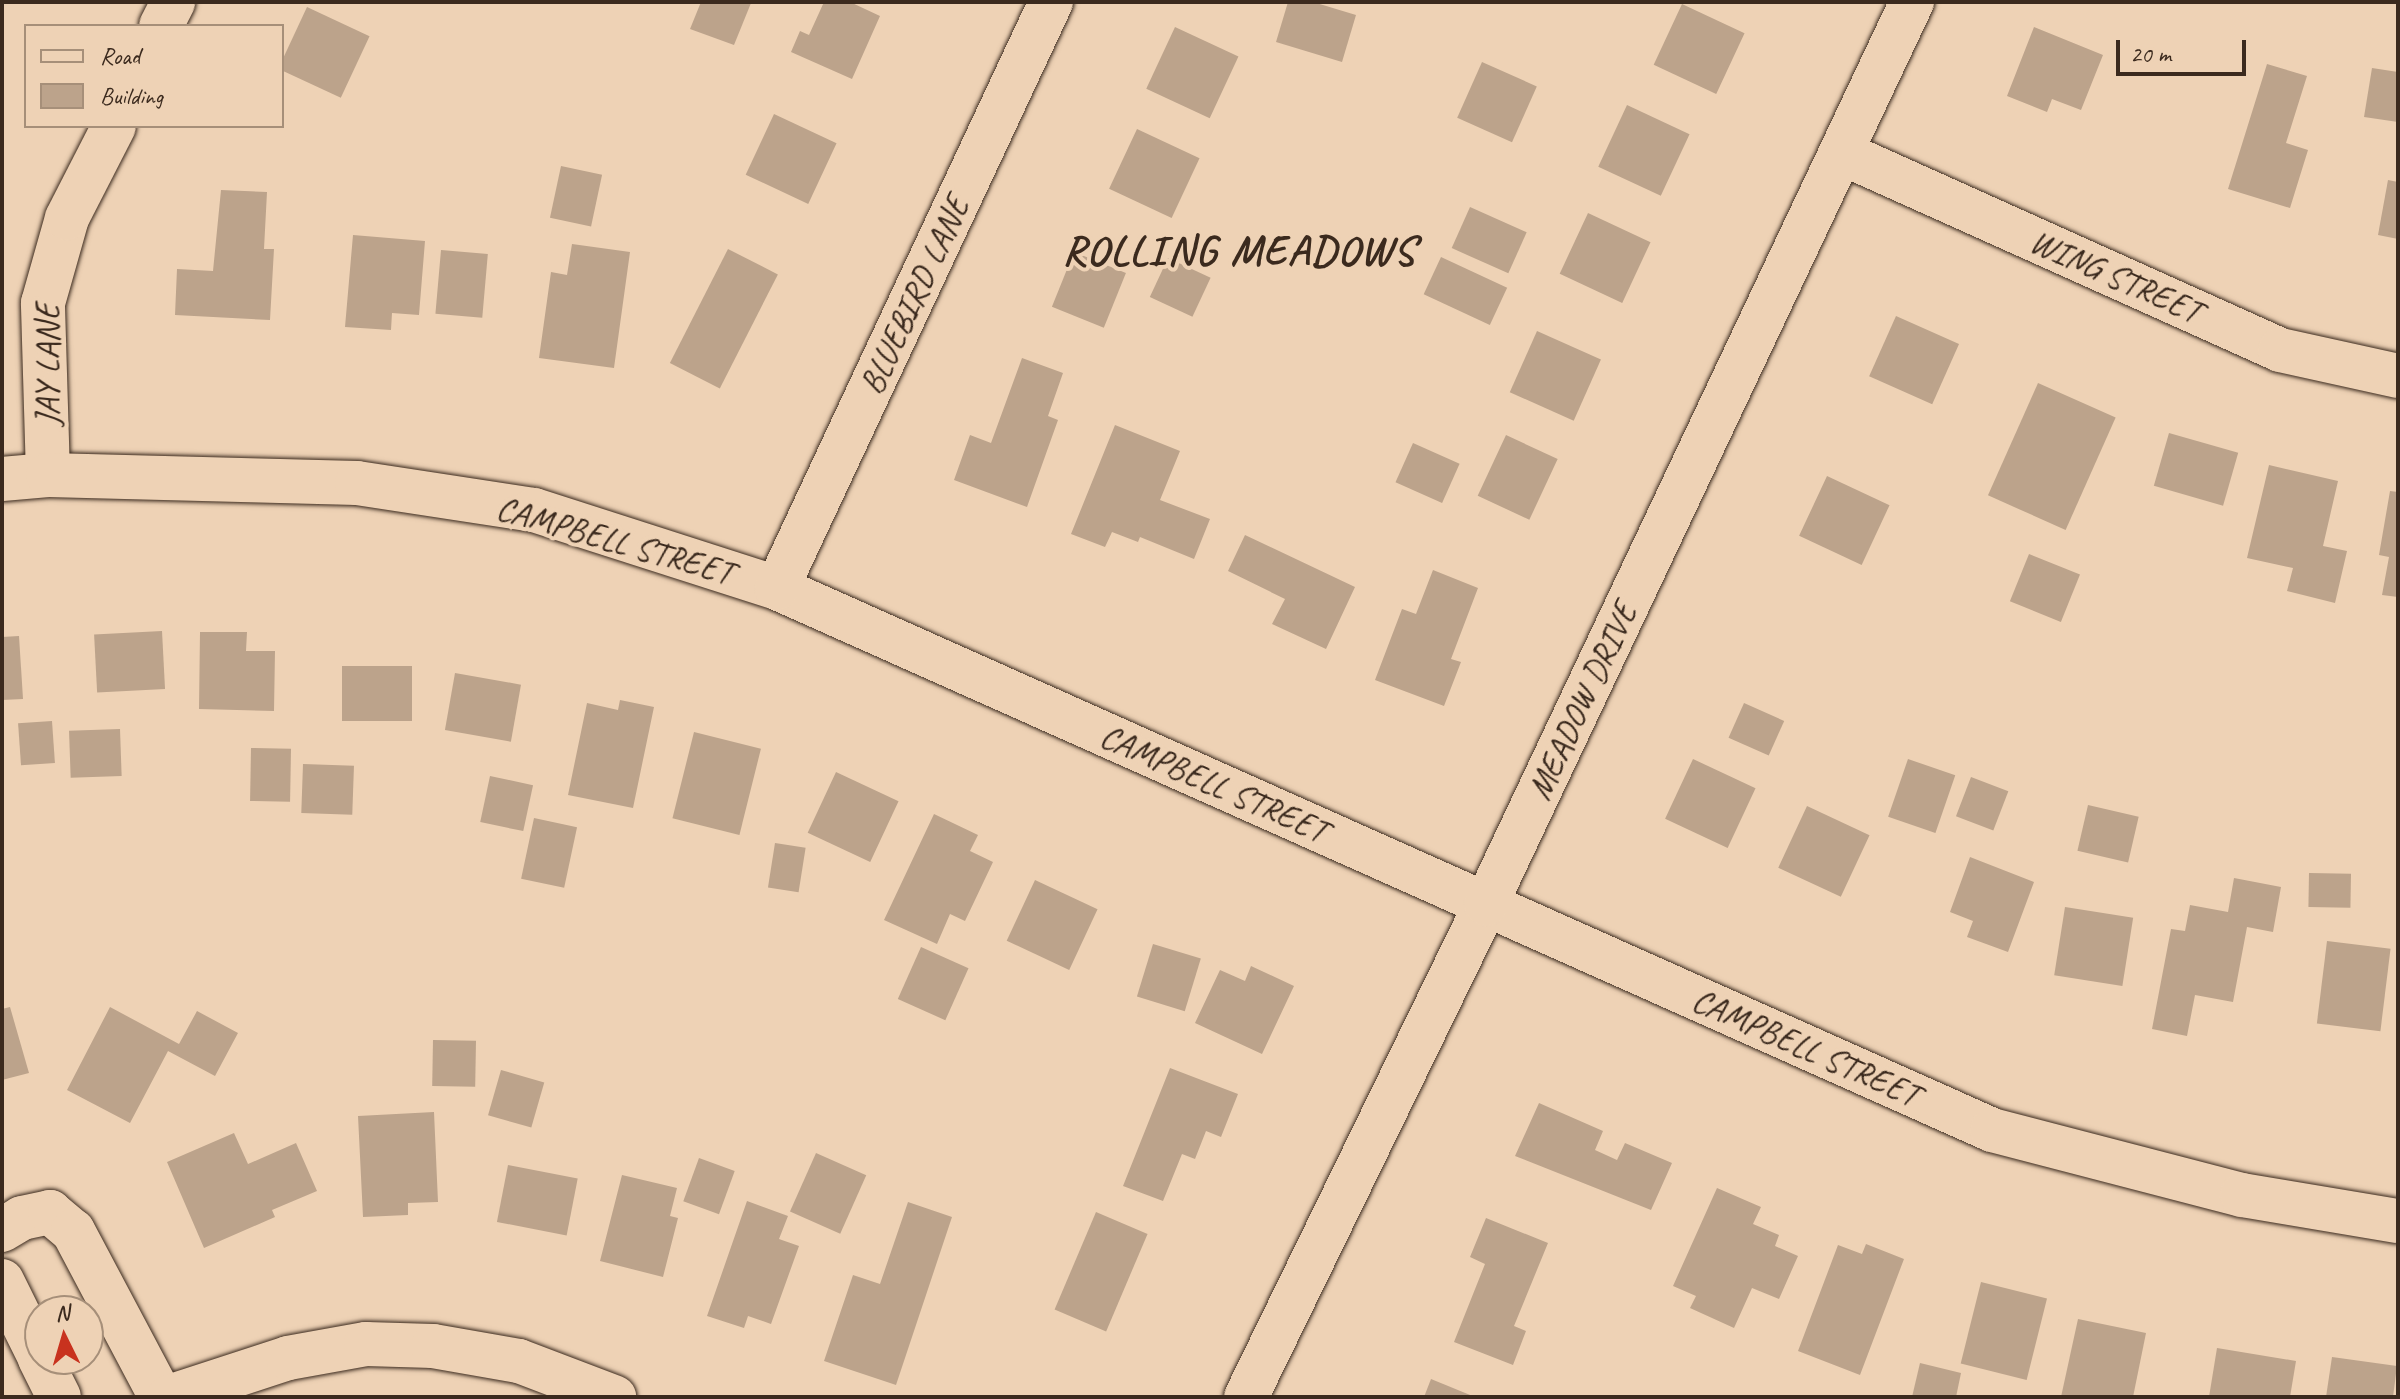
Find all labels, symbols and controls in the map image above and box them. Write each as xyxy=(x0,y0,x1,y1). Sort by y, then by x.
legend xyxy=(24,24,284,128)
scale bar xyxy=(2120,24,2250,74)
text: 20 m xyxy=(2130,39,2171,69)
text: Road xyxy=(100,41,140,71)
text: Building xyxy=(100,81,163,111)
street label: BLUEBIRD LANE xyxy=(851,190,977,400)
street label: WING STREET xyxy=(2024,220,2208,332)
district label: ROLLING MEADOWS xyxy=(1063,226,1415,276)
street label: JAY LANE xyxy=(27,305,67,425)
street label: CAMPBELL STREET xyxy=(492,487,738,593)
street label: MEADOW DRIVE xyxy=(1519,596,1645,806)
street label: CAMPBELL STREET xyxy=(1094,715,1334,851)
street label: CAMPBELL STREET xyxy=(1686,979,1926,1115)
north arrow xyxy=(24,1295,104,1375)
text: N xyxy=(54,1299,70,1328)

